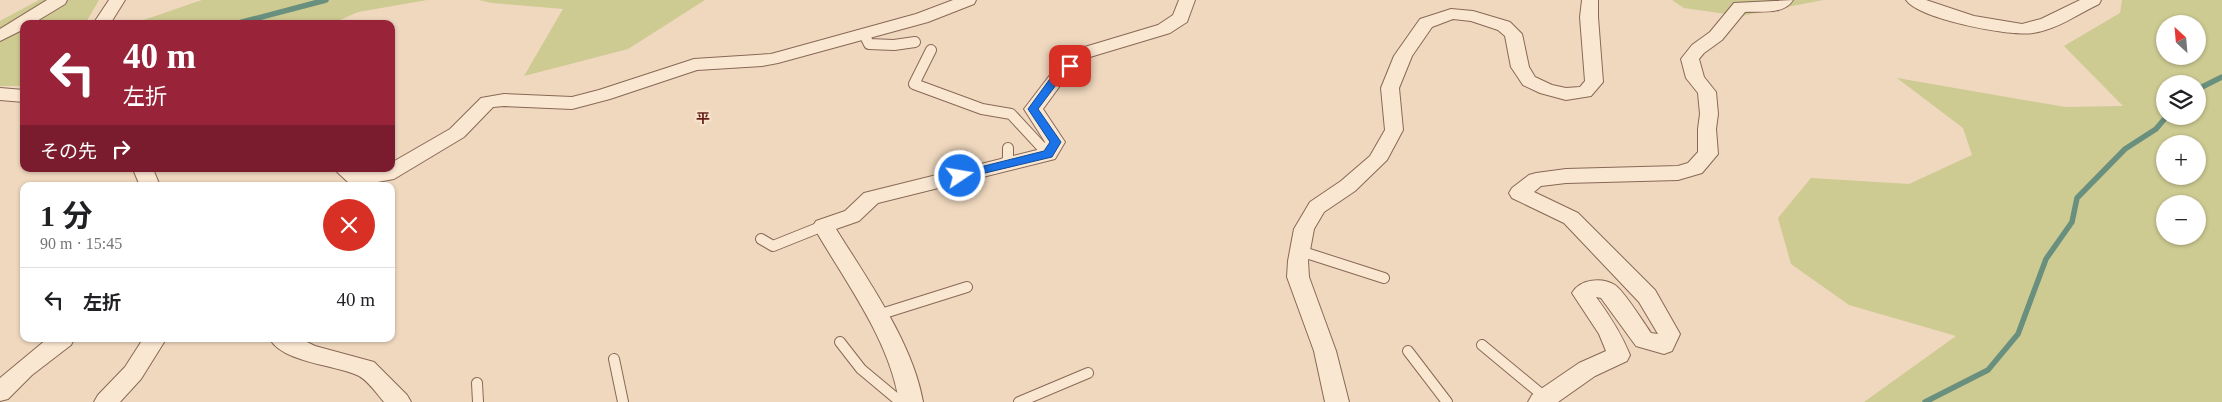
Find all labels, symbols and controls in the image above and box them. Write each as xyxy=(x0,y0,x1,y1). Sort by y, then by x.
north arrow xyxy=(2156,15,2206,65)
map controls xyxy=(2156,15,2206,245)
text: 40 m xyxy=(123,37,196,76)
icon: left xyxy=(40,40,105,105)
pin xyxy=(1049,45,1091,87)
icon: arrive xyxy=(1056,52,1084,80)
button: layers xyxy=(2156,75,2206,125)
text: 左折 xyxy=(123,84,167,109)
district label: 平 xyxy=(696,111,710,126)
icon: right xyxy=(107,135,135,163)
button: + xyxy=(2156,135,2206,185)
text: その先 xyxy=(40,141,97,162)
position arrow xyxy=(933,149,985,201)
button: − xyxy=(2156,195,2206,245)
text: 1 分 xyxy=(40,199,93,232)
button: close xyxy=(323,199,375,251)
text: 90 m · 15:45 xyxy=(40,235,122,252)
icon: left xyxy=(40,286,68,314)
text: 40 m xyxy=(336,289,375,310)
text: 左折 xyxy=(83,292,121,313)

